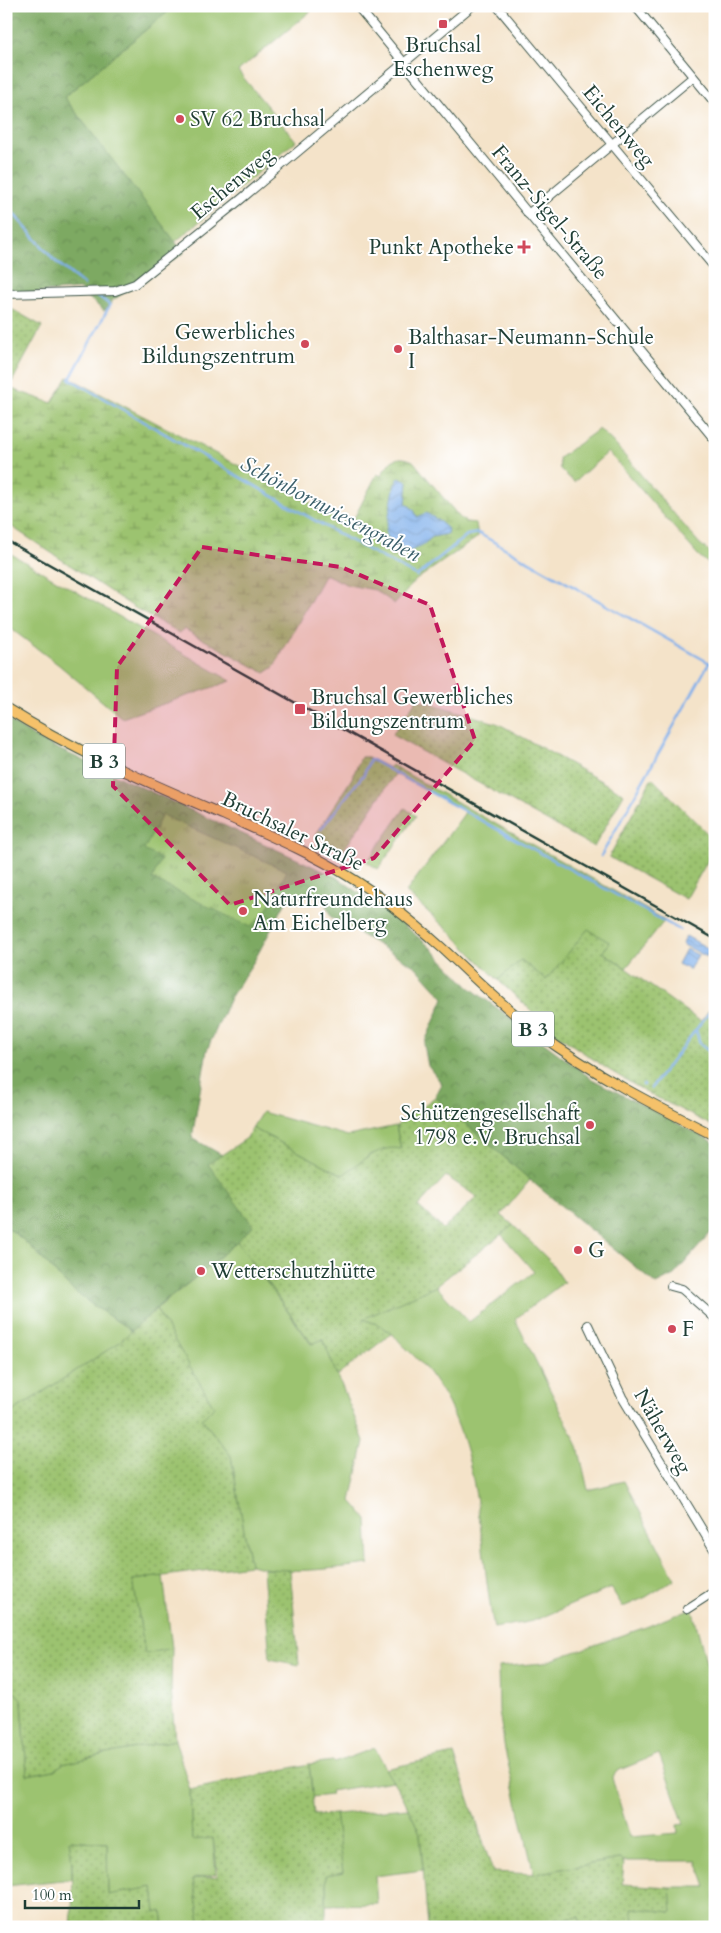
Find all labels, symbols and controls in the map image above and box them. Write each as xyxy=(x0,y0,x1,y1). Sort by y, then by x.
marker: Bruchsal Eschenweg xyxy=(437,18,449,30)
place label: Bruchsal Eschenweg xyxy=(393,31,494,84)
street label: Eichenweg xyxy=(576,79,662,174)
place label: SV 62 Bruchsal xyxy=(190,105,325,134)
marker: SV 62 Bruchsal xyxy=(174,113,186,125)
street label: Franz-Sigel-Straße xyxy=(485,139,615,286)
street label: Eschenweg xyxy=(184,140,280,227)
place label: Punkt Apotheke xyxy=(369,233,514,262)
marker: Punkt Apotheke xyxy=(518,241,530,253)
place label: Gewerbliches Bildungszentrum xyxy=(142,318,295,371)
place label: Balthasar-Neumann-Schule I xyxy=(408,323,654,376)
marker: Gewerbliches Bildungszentrum xyxy=(299,338,311,350)
marker: Balthasar-Neumann-Schule I xyxy=(392,343,404,355)
water label: Schönbornwiesengraben xyxy=(235,449,426,569)
place label: Bruchsal Gewerbliches Bildungszentrum xyxy=(311,683,513,736)
marker: Bruchsal Gewerbliches Bildungszentrum xyxy=(293,702,307,716)
road number: B 3 xyxy=(83,744,125,778)
street label: Bruchsaler Straße xyxy=(217,784,369,878)
place label: Naturfreundehaus Am Eichelberg xyxy=(253,885,413,938)
marker: Naturfreundehaus Am Eichelberg xyxy=(237,905,249,917)
road number: B 3 xyxy=(512,1012,554,1046)
place label: Schützengesellschaft 1798 e.V. Bruchsal xyxy=(401,1099,580,1152)
marker: Schützengesellschaft 1798 e.V. Bruchsal xyxy=(584,1119,596,1131)
place label: G xyxy=(588,1236,605,1265)
marker: G xyxy=(572,1244,584,1256)
place label: Wetterschutzhütte xyxy=(210,1257,376,1286)
marker: Wetterschutzhütte xyxy=(195,1265,207,1277)
place label: F xyxy=(682,1315,694,1344)
marker: F xyxy=(666,1323,678,1335)
street label: Näherweg xyxy=(627,1383,699,1479)
scale bar xyxy=(25,1878,139,1910)
text: 100 m xyxy=(32,1885,72,1905)

